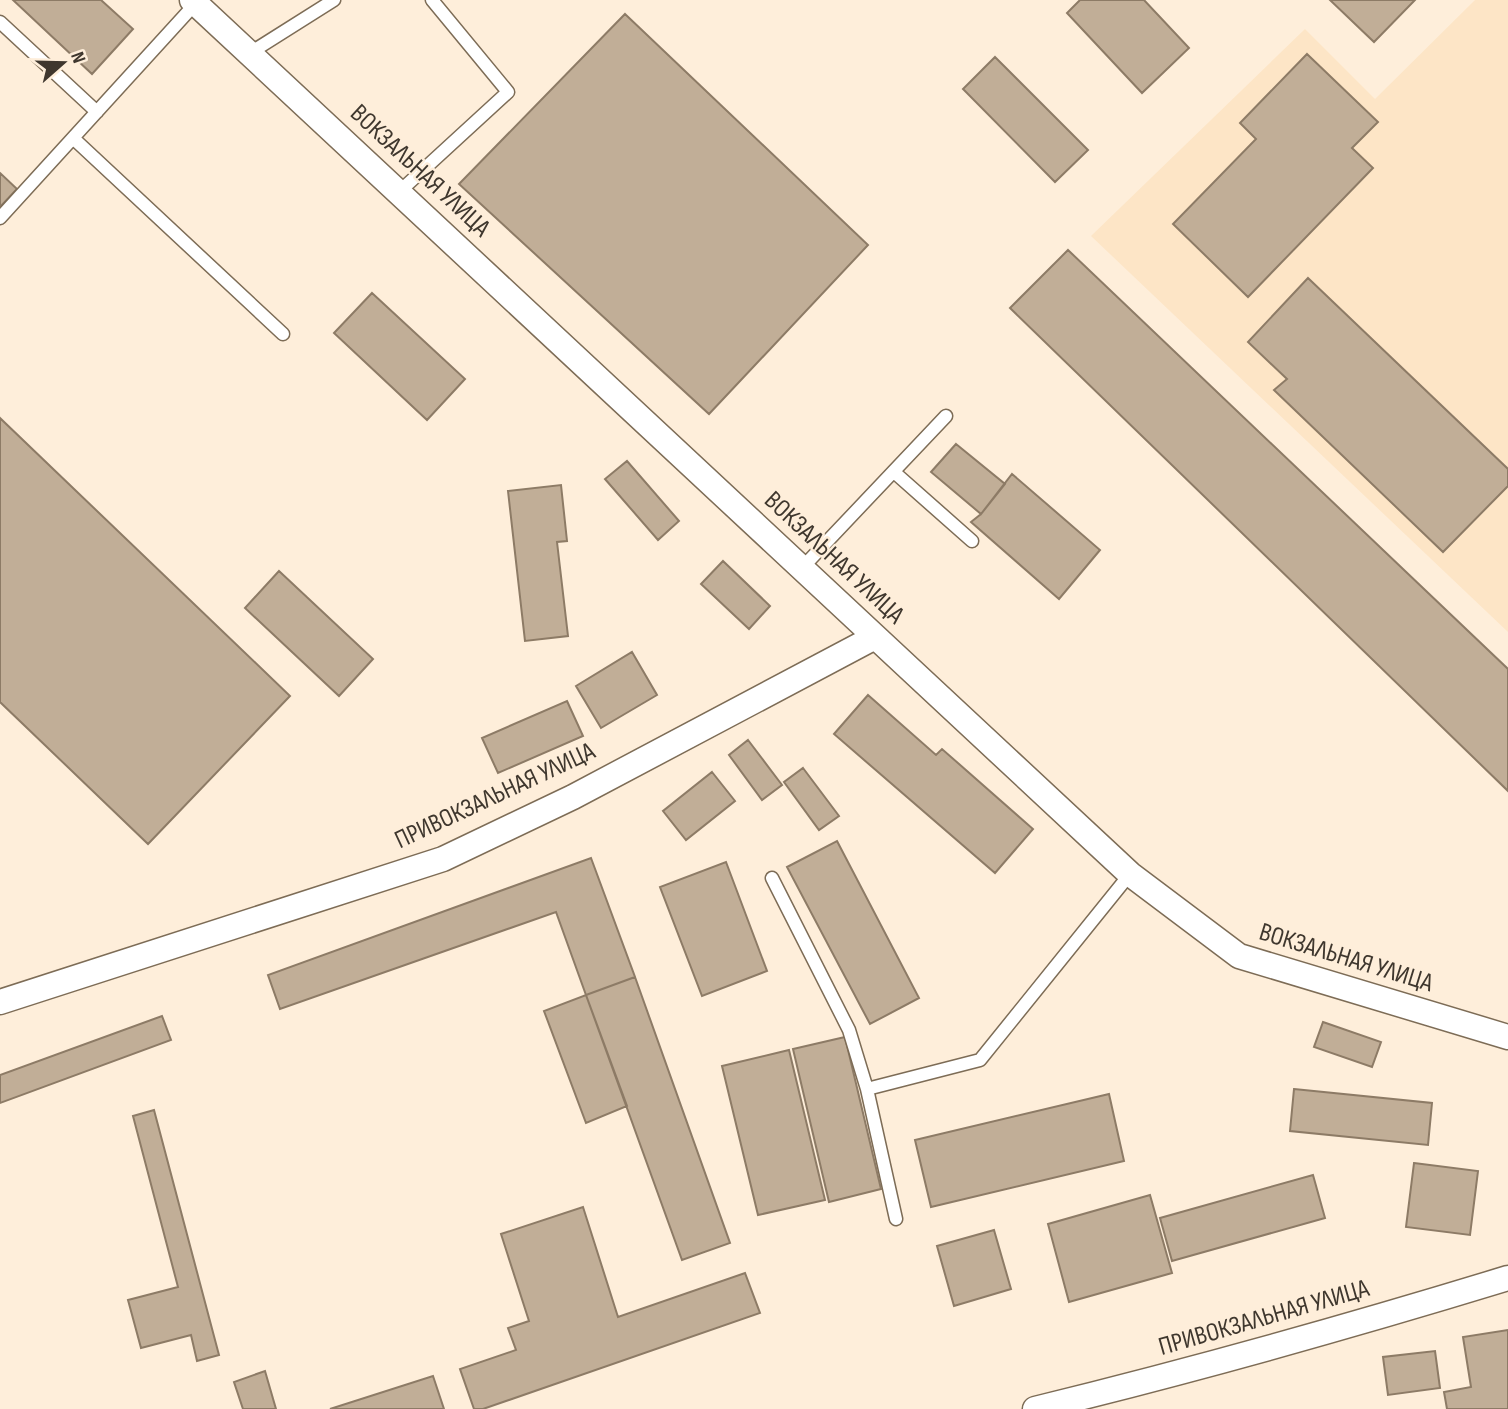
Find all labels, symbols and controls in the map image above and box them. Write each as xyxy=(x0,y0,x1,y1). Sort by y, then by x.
north arrow xyxy=(28,28,98,98)
text: N xyxy=(65,49,90,66)
street label: ВОКЗАЛЬНАЯ УЛИЦА xyxy=(344,98,497,244)
street label: ВОКЗАЛЬНАЯ УЛИЦА xyxy=(758,485,911,631)
street label: ПРИВОКЗАЛЬНАЯ УЛИЦА xyxy=(390,736,601,856)
street label: ВОКЗАЛЬНАЯ УЛИЦА xyxy=(1255,917,1437,999)
street label: ПРИВОКЗАЛЬНАЯ УЛИЦА xyxy=(1155,1273,1374,1363)

